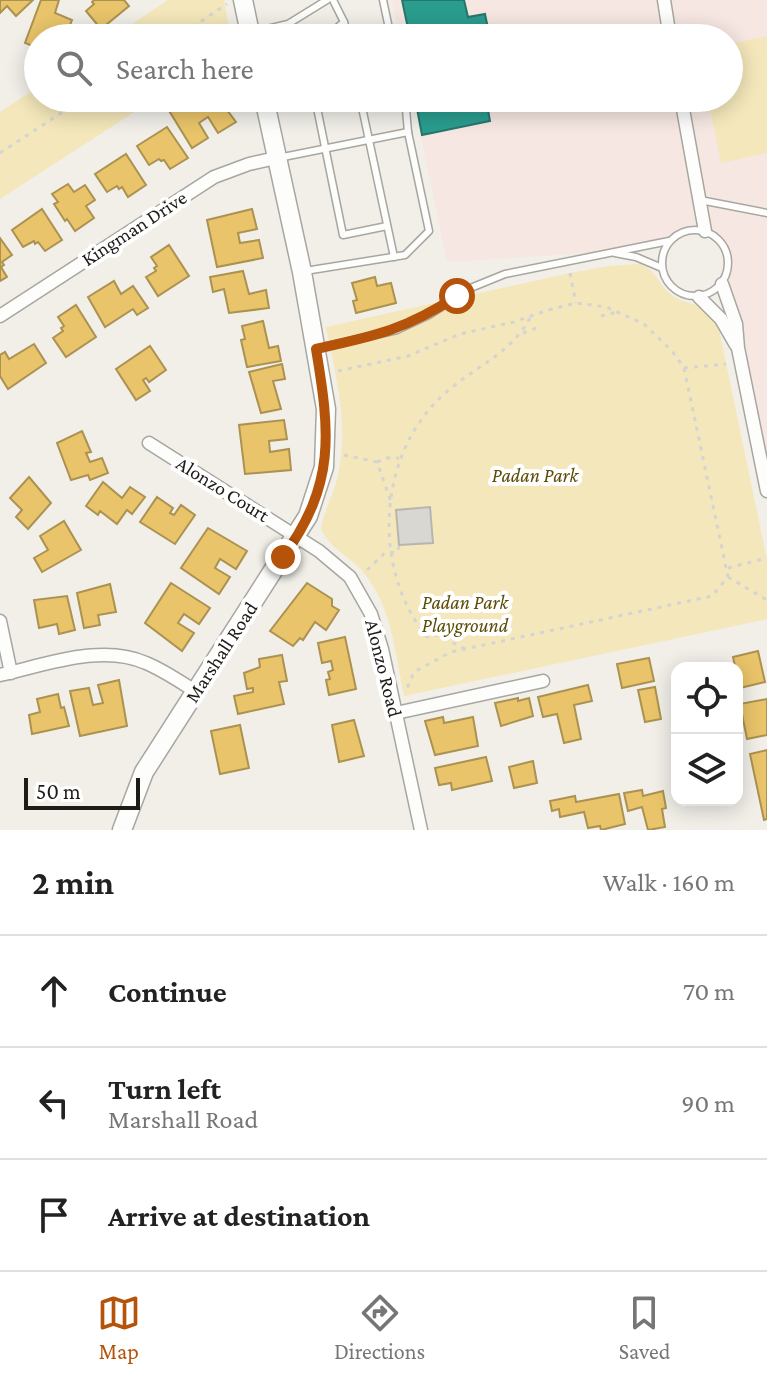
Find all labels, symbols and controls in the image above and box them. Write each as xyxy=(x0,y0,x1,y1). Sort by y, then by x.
search box xyxy=(24,24,743,112)
icon: search xyxy=(52,46,96,90)
text: Search here xyxy=(116,52,254,85)
street label: Kingman Drive xyxy=(77,186,191,271)
route start xyxy=(439,278,475,314)
street label: Alonzo Court xyxy=(172,452,274,526)
park label: Padan Park xyxy=(492,464,579,486)
route end xyxy=(265,539,301,575)
park label: Padan Park Playground xyxy=(422,591,509,637)
street label: Marshall Road xyxy=(180,597,262,706)
street label: Alonzo Road xyxy=(361,617,407,720)
map controls xyxy=(671,662,743,806)
button: locate xyxy=(671,662,743,734)
button: layers xyxy=(671,734,743,806)
scale bar xyxy=(24,774,140,810)
text: 50 m xyxy=(36,779,81,804)
text: 2 min xyxy=(32,864,114,901)
text: Walk · 160 m xyxy=(603,868,735,897)
icon: ahead xyxy=(32,969,76,1013)
text: Continue xyxy=(108,975,227,1008)
text: 70 m xyxy=(683,977,735,1006)
text: Turn left xyxy=(108,1072,221,1105)
icon: left xyxy=(32,1081,76,1125)
text: 90 m xyxy=(681,1089,735,1118)
text: Marshall Road xyxy=(108,1105,258,1134)
icon: arrive xyxy=(32,1193,76,1237)
text: Arrive at destination xyxy=(108,1199,370,1232)
tab: Map xyxy=(97,1291,141,1364)
tab: Directions xyxy=(334,1291,425,1364)
tab: Saved xyxy=(619,1291,670,1364)

